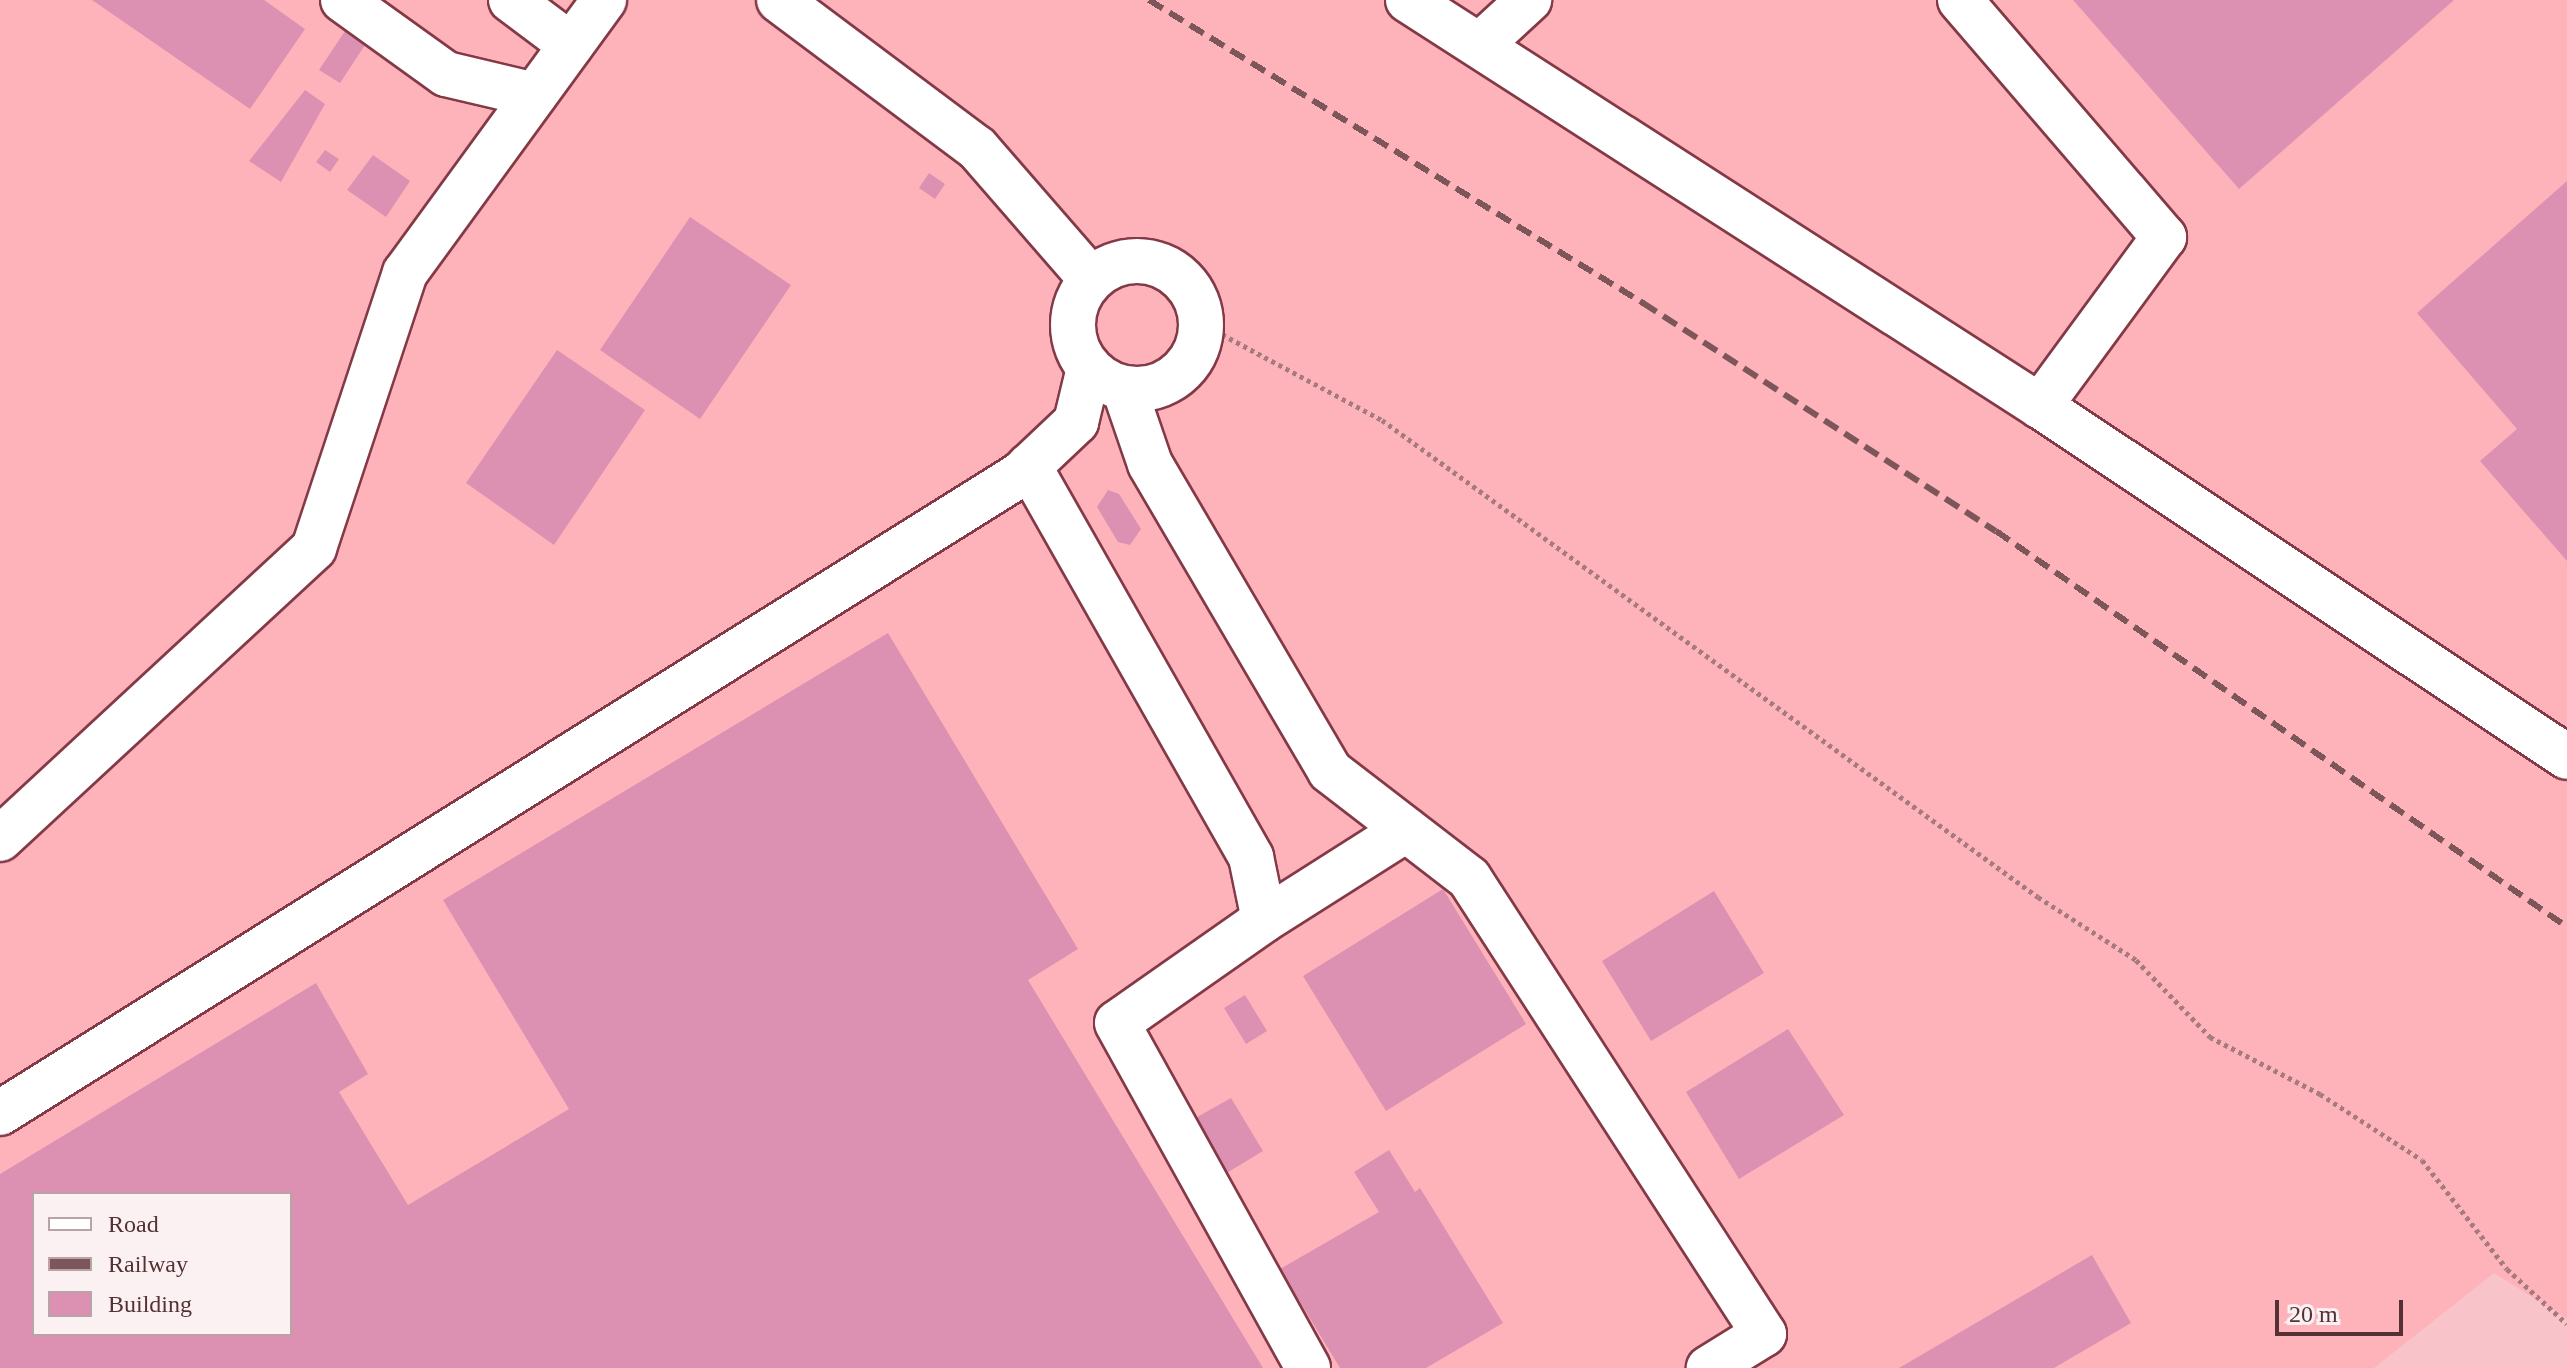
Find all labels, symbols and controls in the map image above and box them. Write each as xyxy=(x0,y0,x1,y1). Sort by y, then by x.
legend xyxy=(32,1192,292,1336)
text: Road xyxy=(108,1211,159,1237)
text: Railway xyxy=(108,1251,188,1277)
scale bar xyxy=(2279,1284,2407,1334)
text: Building xyxy=(108,1291,192,1317)
text: 20 m xyxy=(2289,1301,2338,1327)

